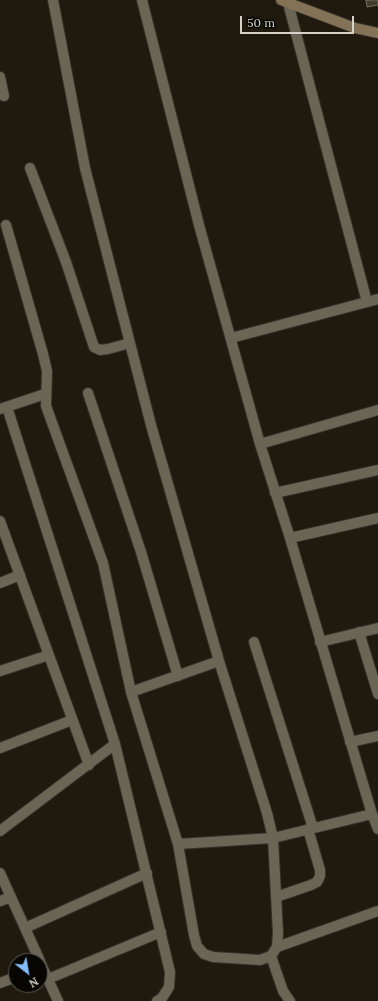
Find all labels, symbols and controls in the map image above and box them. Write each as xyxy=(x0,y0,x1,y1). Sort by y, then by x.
scale bar xyxy=(242,8,356,34)
text: 50 m xyxy=(247,15,275,30)
north arrow xyxy=(8,953,48,993)
text: N xyxy=(26,974,41,991)

